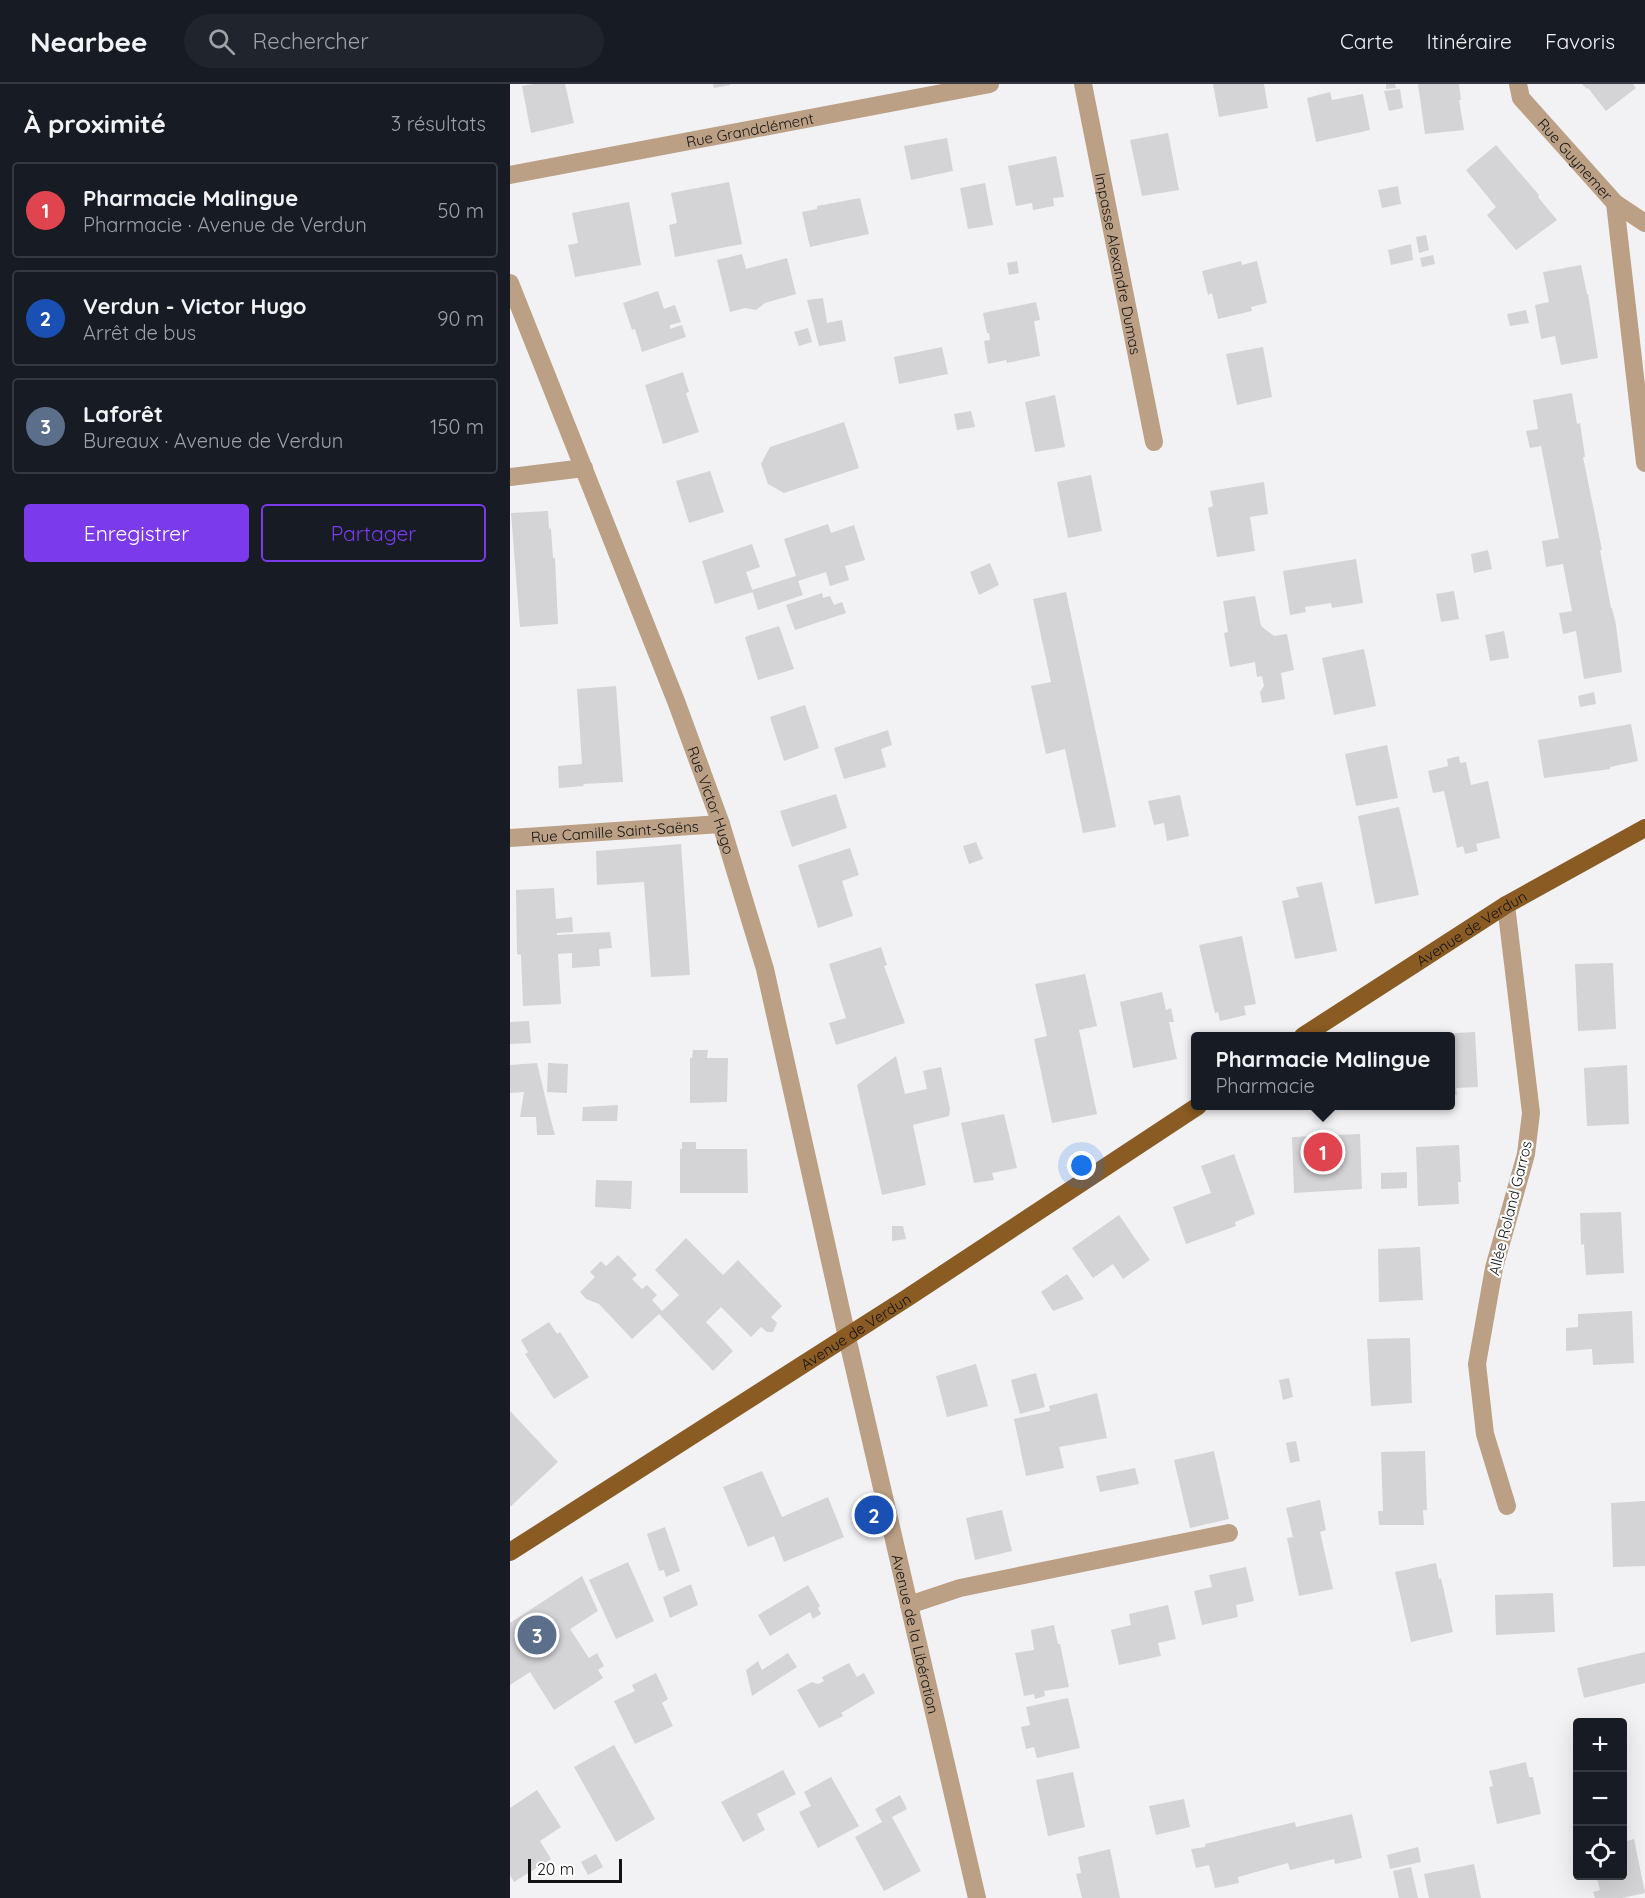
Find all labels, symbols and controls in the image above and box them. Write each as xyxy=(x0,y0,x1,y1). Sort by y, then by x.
search box xyxy=(184,14,604,68)
text: Nearbee xyxy=(30,24,148,59)
icon: search xyxy=(205,25,238,58)
text: Rechercher xyxy=(253,27,369,55)
text: Carte xyxy=(1340,28,1394,54)
text: Itinéraire xyxy=(1427,28,1512,54)
text: Favoris xyxy=(1545,28,1615,54)
text: À proximité xyxy=(24,107,166,140)
street label: Rue Grandclément xyxy=(684,108,815,151)
text: 3 résultats xyxy=(391,111,486,136)
street label: Rue Guynemer xyxy=(1534,114,1617,204)
street label: Impasse Alexandre Dumas xyxy=(1091,171,1146,356)
text: Pharmacie Malingue xyxy=(83,184,298,212)
text: 1 xyxy=(42,198,49,223)
text: 50 m xyxy=(438,198,484,223)
text: Pharmacie · Avenue de Verdun xyxy=(83,212,367,237)
text: Verdun - Victor Hugo xyxy=(83,292,306,320)
text: 2 xyxy=(40,306,51,331)
text: 90 m xyxy=(437,306,484,331)
text: Arrêt de bus xyxy=(83,320,196,345)
text: Laforêt xyxy=(83,400,163,428)
text: 3 xyxy=(40,414,51,439)
text: 150 m xyxy=(430,414,484,439)
text: Bureaux · Avenue de Verdun xyxy=(83,428,343,453)
button: Enregistrer xyxy=(24,504,249,562)
button: Partager xyxy=(261,504,486,562)
street label: Rue Victor Hugo xyxy=(684,743,739,856)
street label: Rue Camille Saint-Saëns xyxy=(530,816,699,846)
street label: Avenue de Verdun xyxy=(1412,886,1530,970)
popup xyxy=(1191,1032,1455,1110)
text: Pharmacie Malingue xyxy=(1215,1045,1431,1073)
text: Pharmacie xyxy=(1215,1073,1315,1098)
pin: 1 xyxy=(1304,1130,1342,1174)
street label: Allée Roland Garros xyxy=(1484,1139,1536,1277)
your location xyxy=(1067,1151,1096,1180)
street label: Avenue de Verdun xyxy=(797,1289,914,1373)
pin: 2 xyxy=(854,1492,894,1538)
street label: Avenue de la Libération xyxy=(888,1552,943,1716)
pin: 3 xyxy=(518,1612,556,1658)
map controls xyxy=(1573,1718,1627,1880)
button: + xyxy=(1573,1718,1627,1772)
button: − xyxy=(1573,1772,1627,1826)
button: locate xyxy=(1573,1826,1627,1880)
scale bar xyxy=(528,1856,622,1884)
text: 20 m xyxy=(537,1859,574,1879)

